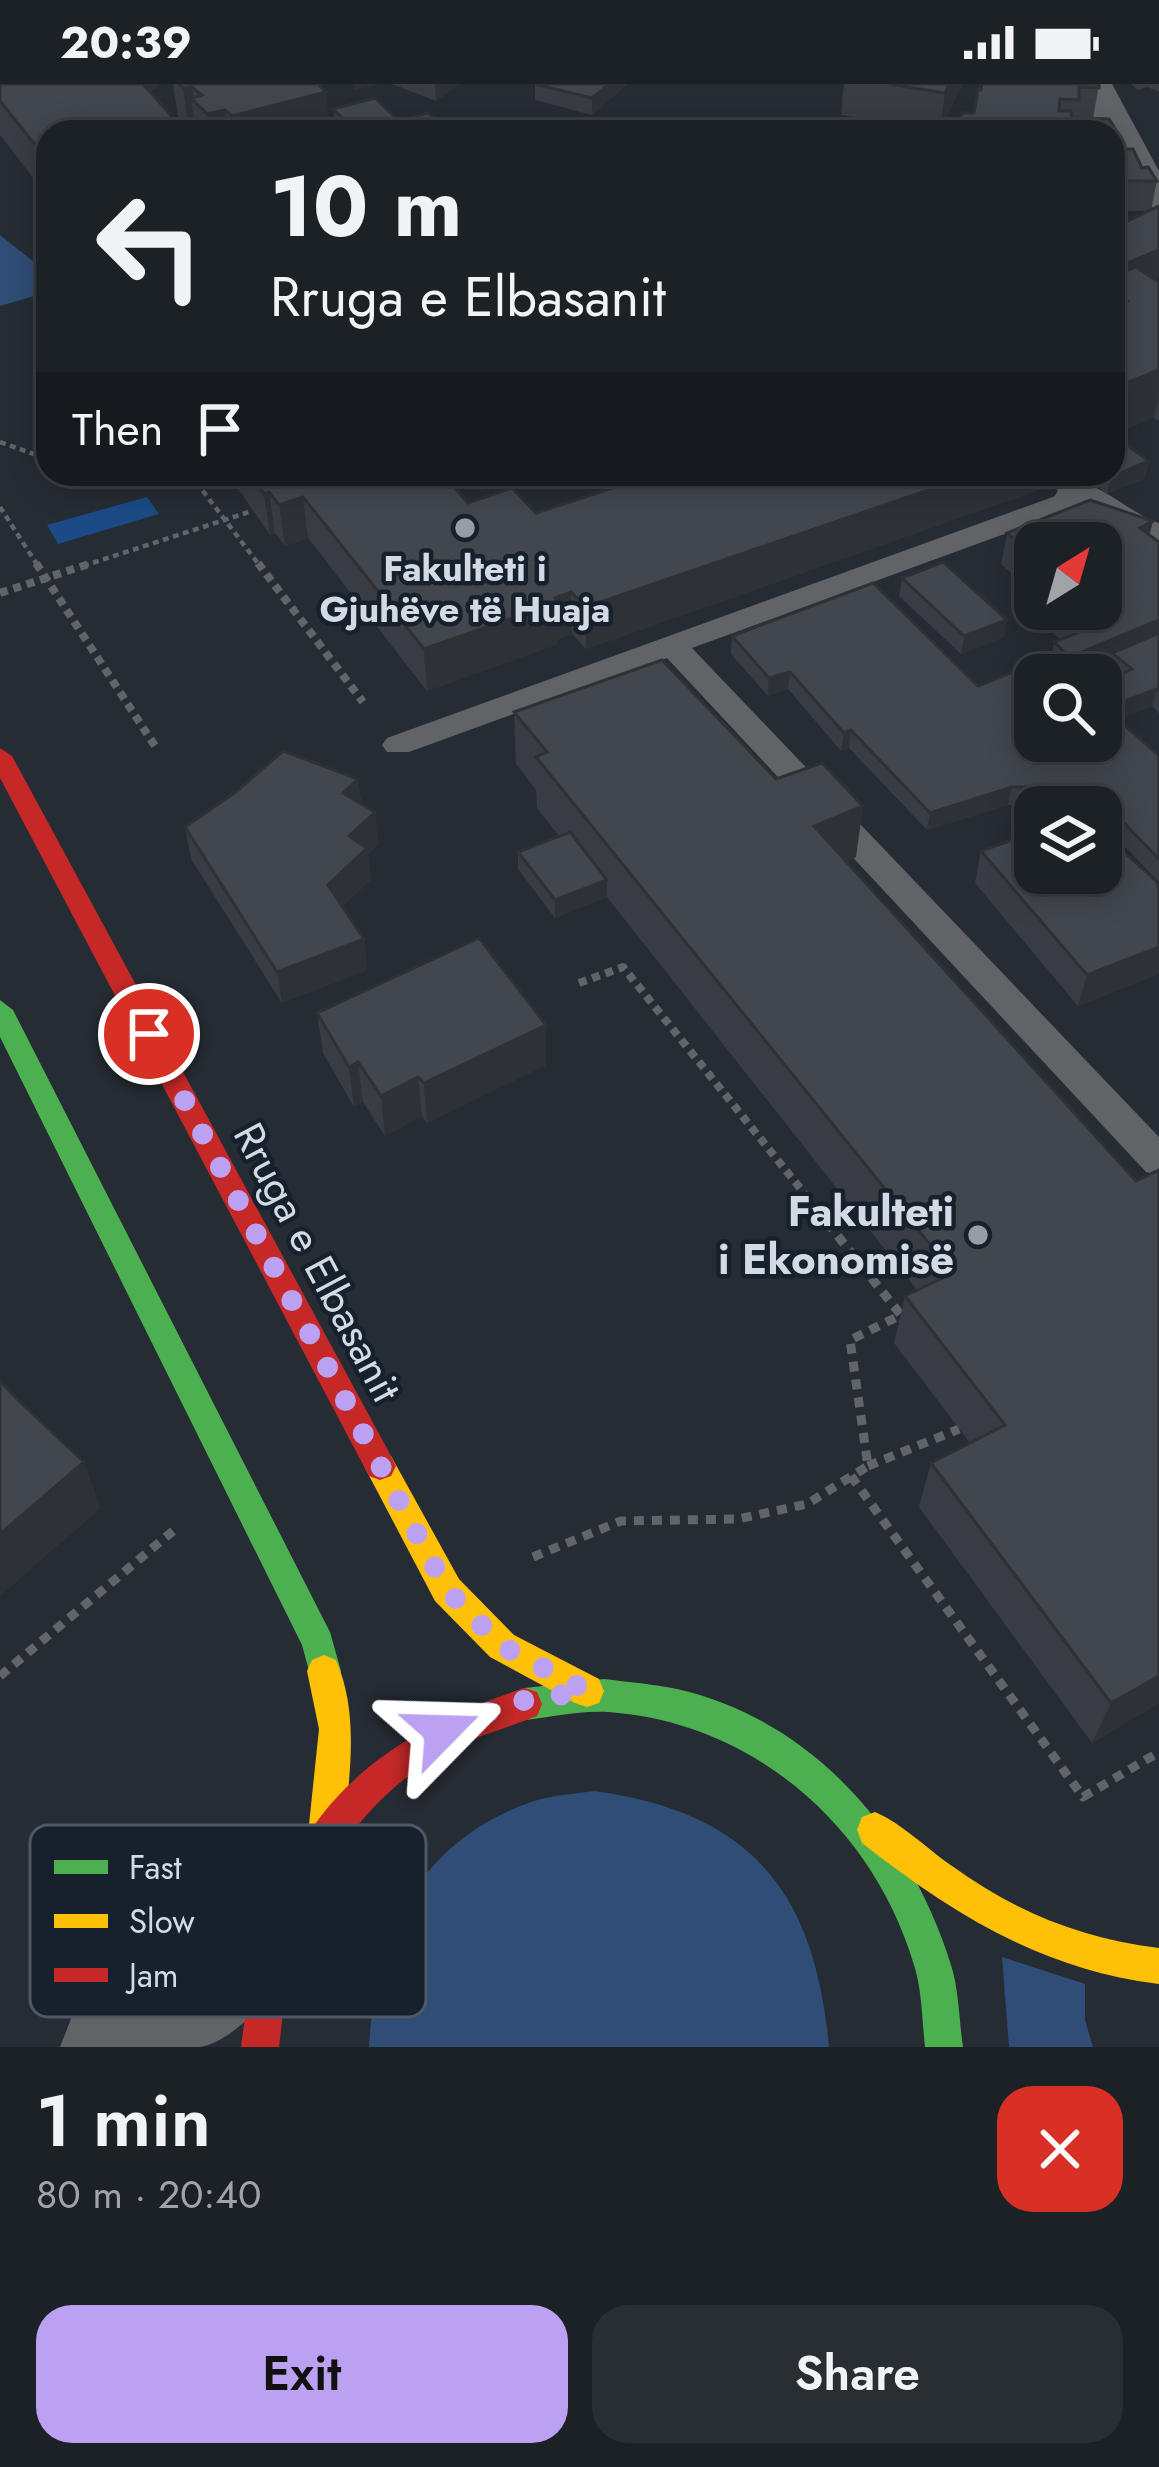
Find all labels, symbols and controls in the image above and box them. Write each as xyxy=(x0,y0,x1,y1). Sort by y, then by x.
text: 20:39 xyxy=(60,10,192,75)
text: 10 m xyxy=(270,146,462,268)
icon: left xyxy=(72,168,228,324)
text: Rruga e Elbasanit xyxy=(270,258,666,336)
icon: arrive xyxy=(187,396,253,462)
text: Then xyxy=(72,397,163,462)
marker: Fakulteti i Gjuhëve të Huaja xyxy=(452,515,478,541)
north arrow xyxy=(1014,522,1122,630)
map controls xyxy=(1014,522,1122,894)
place label: Fakulteti i Gjuhëve të Huaja xyxy=(319,542,611,635)
button: search xyxy=(1014,654,1122,762)
button: layers xyxy=(1014,786,1122,894)
pin xyxy=(98,983,200,1085)
icon: arrive xyxy=(116,1001,182,1067)
street label: Rruga e Elbasanit xyxy=(218,1112,417,1413)
place label: Fakulteti i Ekonomisë xyxy=(718,1181,954,1290)
marker: Fakulteti i Ekonomisë xyxy=(965,1222,991,1248)
position arrow xyxy=(379,1668,505,1794)
legend xyxy=(30,1825,426,2017)
text: Fast xyxy=(129,1844,182,1891)
text: Slow xyxy=(129,1898,195,1945)
text: Jam xyxy=(125,1952,179,1999)
text: 1 min xyxy=(36,2069,211,2173)
button: close xyxy=(997,2086,1123,2212)
text: 80 m · 20:40 xyxy=(36,2166,261,2223)
button: Exit xyxy=(36,2305,568,2443)
button: Share xyxy=(592,2305,1123,2443)

